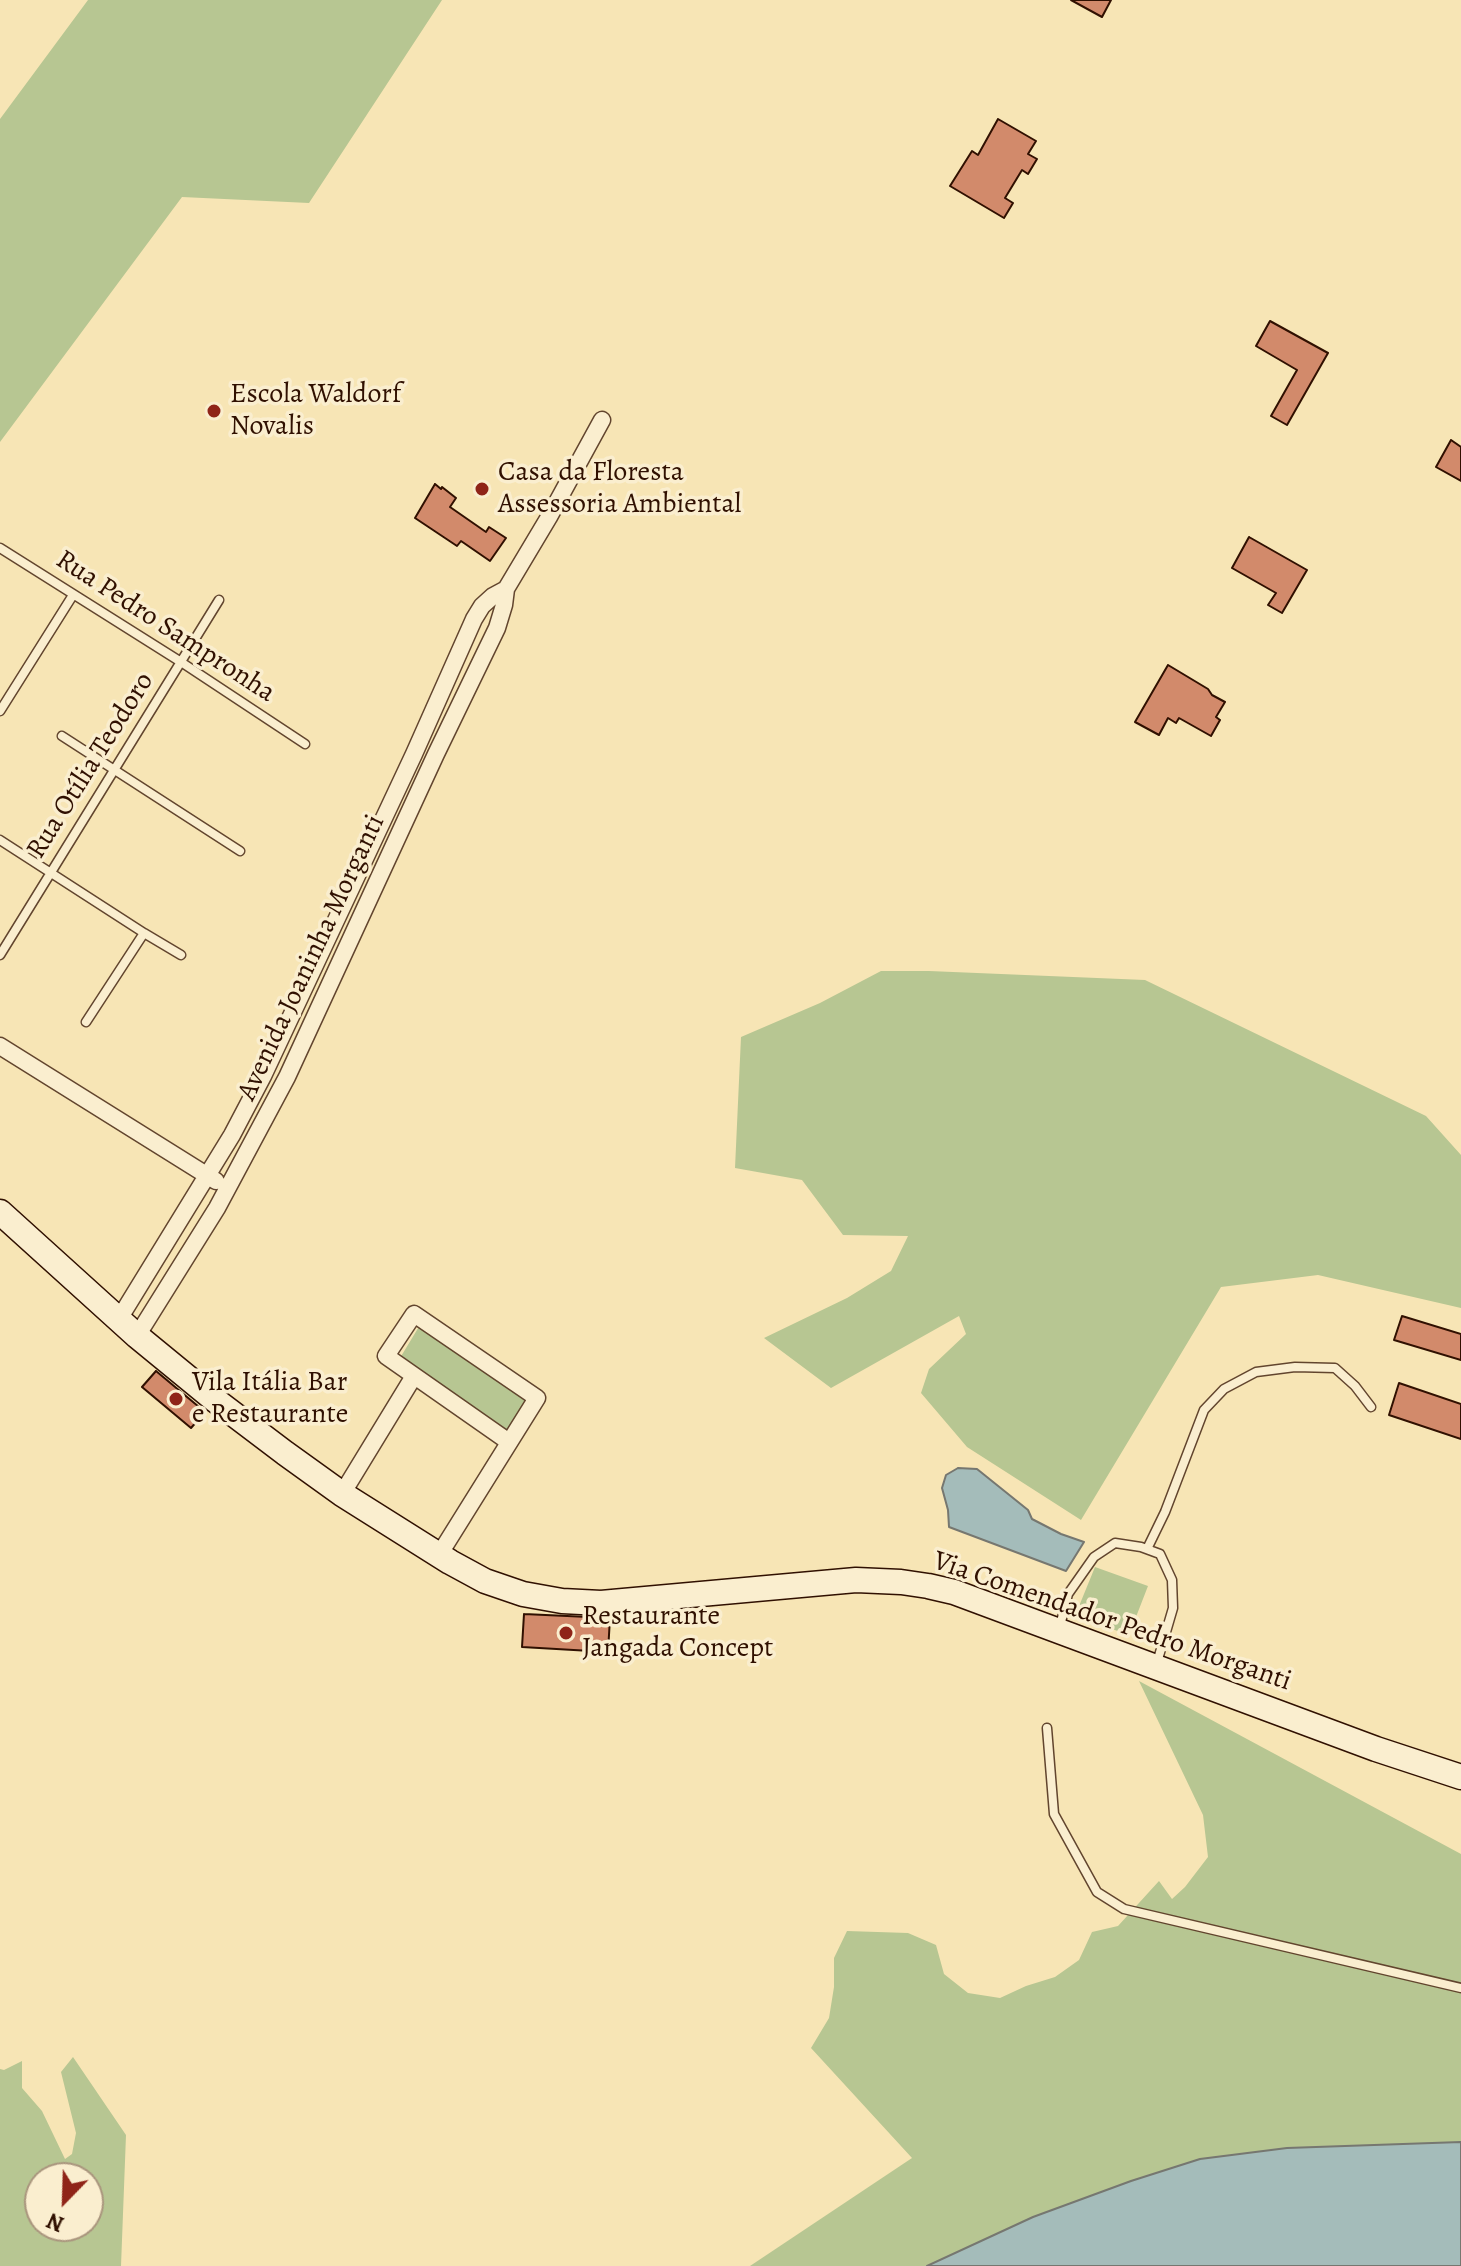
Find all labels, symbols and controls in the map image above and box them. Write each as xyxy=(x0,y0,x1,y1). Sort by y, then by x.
place label: Escola Waldorf Novalis xyxy=(230,378,401,444)
marker: Escola Waldorf Novalis xyxy=(205,402,223,420)
place label: Casa da Floresta Assessoria Ambiental xyxy=(498,456,741,522)
marker: Casa da Floresta Assessoria Ambiental xyxy=(473,480,491,498)
street label: Rua Pedro Sampronha xyxy=(49,544,281,710)
street label: Rua Otília Teodoro xyxy=(20,667,162,865)
street label: Avenida Joaninha Morganti xyxy=(231,810,393,1106)
place label: Vila Itália Bar e Restaurante xyxy=(192,1366,348,1432)
marker: Vila Itália Bar e Restaurante xyxy=(167,1390,185,1408)
street label: Via Comendador Pedro Morganti xyxy=(929,1545,1295,1699)
place label: Restaurante Jangada Concept xyxy=(582,1600,773,1666)
marker: Restaurante Jangada Concept xyxy=(557,1624,575,1642)
north arrow xyxy=(24,2162,104,2242)
text: N xyxy=(42,2205,69,2239)

